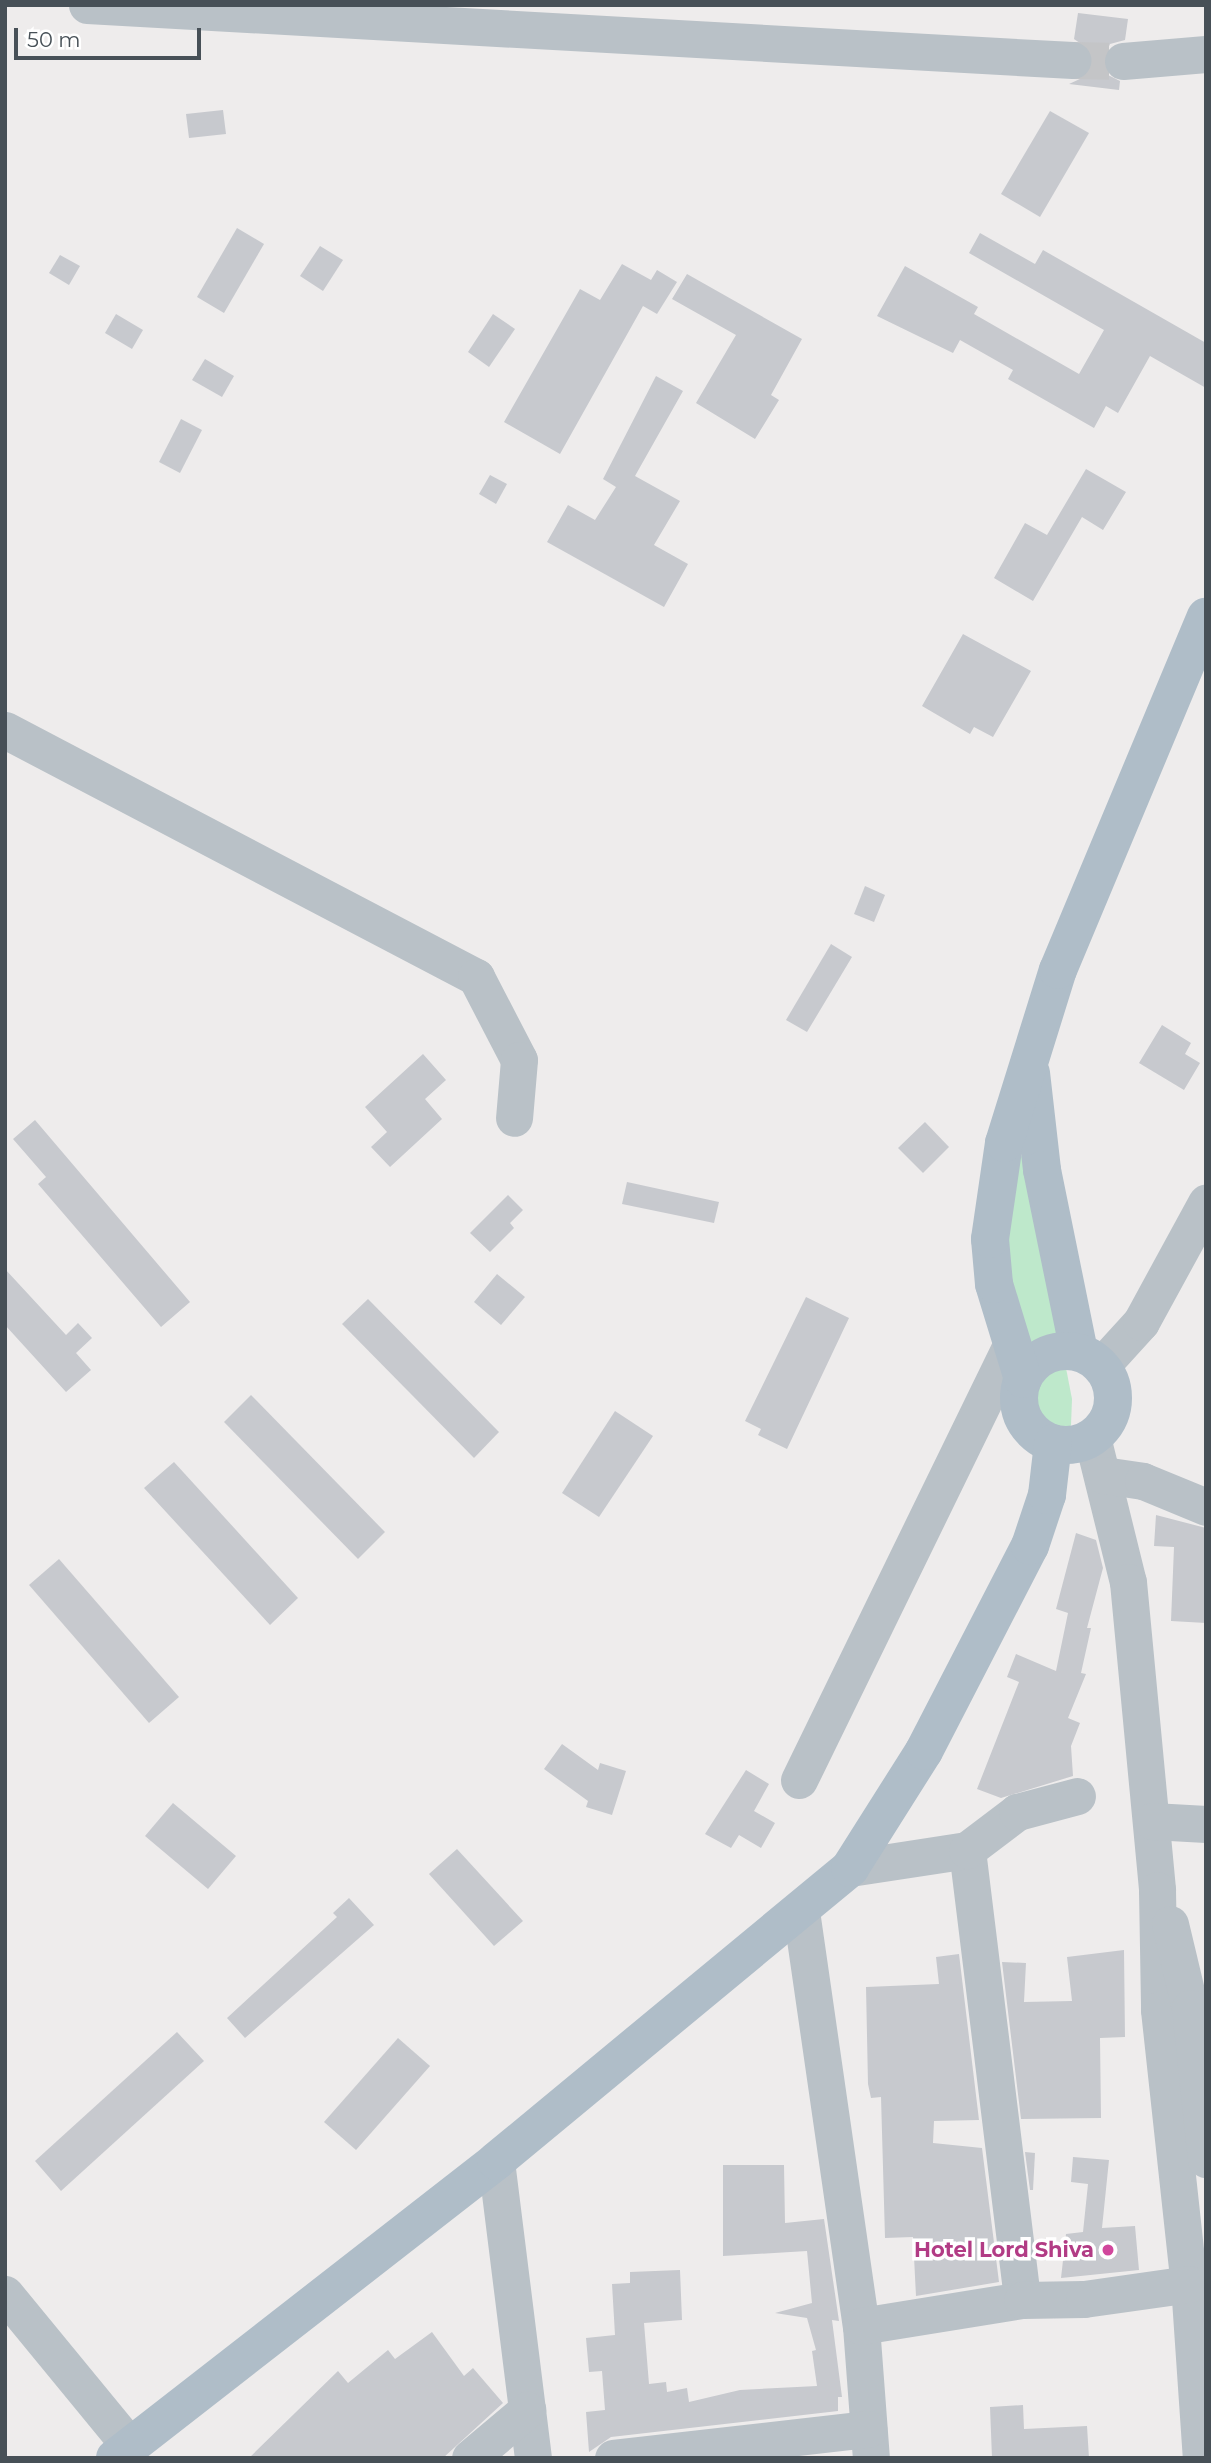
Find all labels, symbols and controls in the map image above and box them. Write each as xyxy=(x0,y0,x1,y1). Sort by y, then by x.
scale bar xyxy=(18,14,205,58)
text: 50 m xyxy=(27,27,81,52)
place label: Hotel Lord Shiva xyxy=(914,2237,1094,2263)
marker: Hotel Lord Shiva xyxy=(1100,2242,1116,2258)

